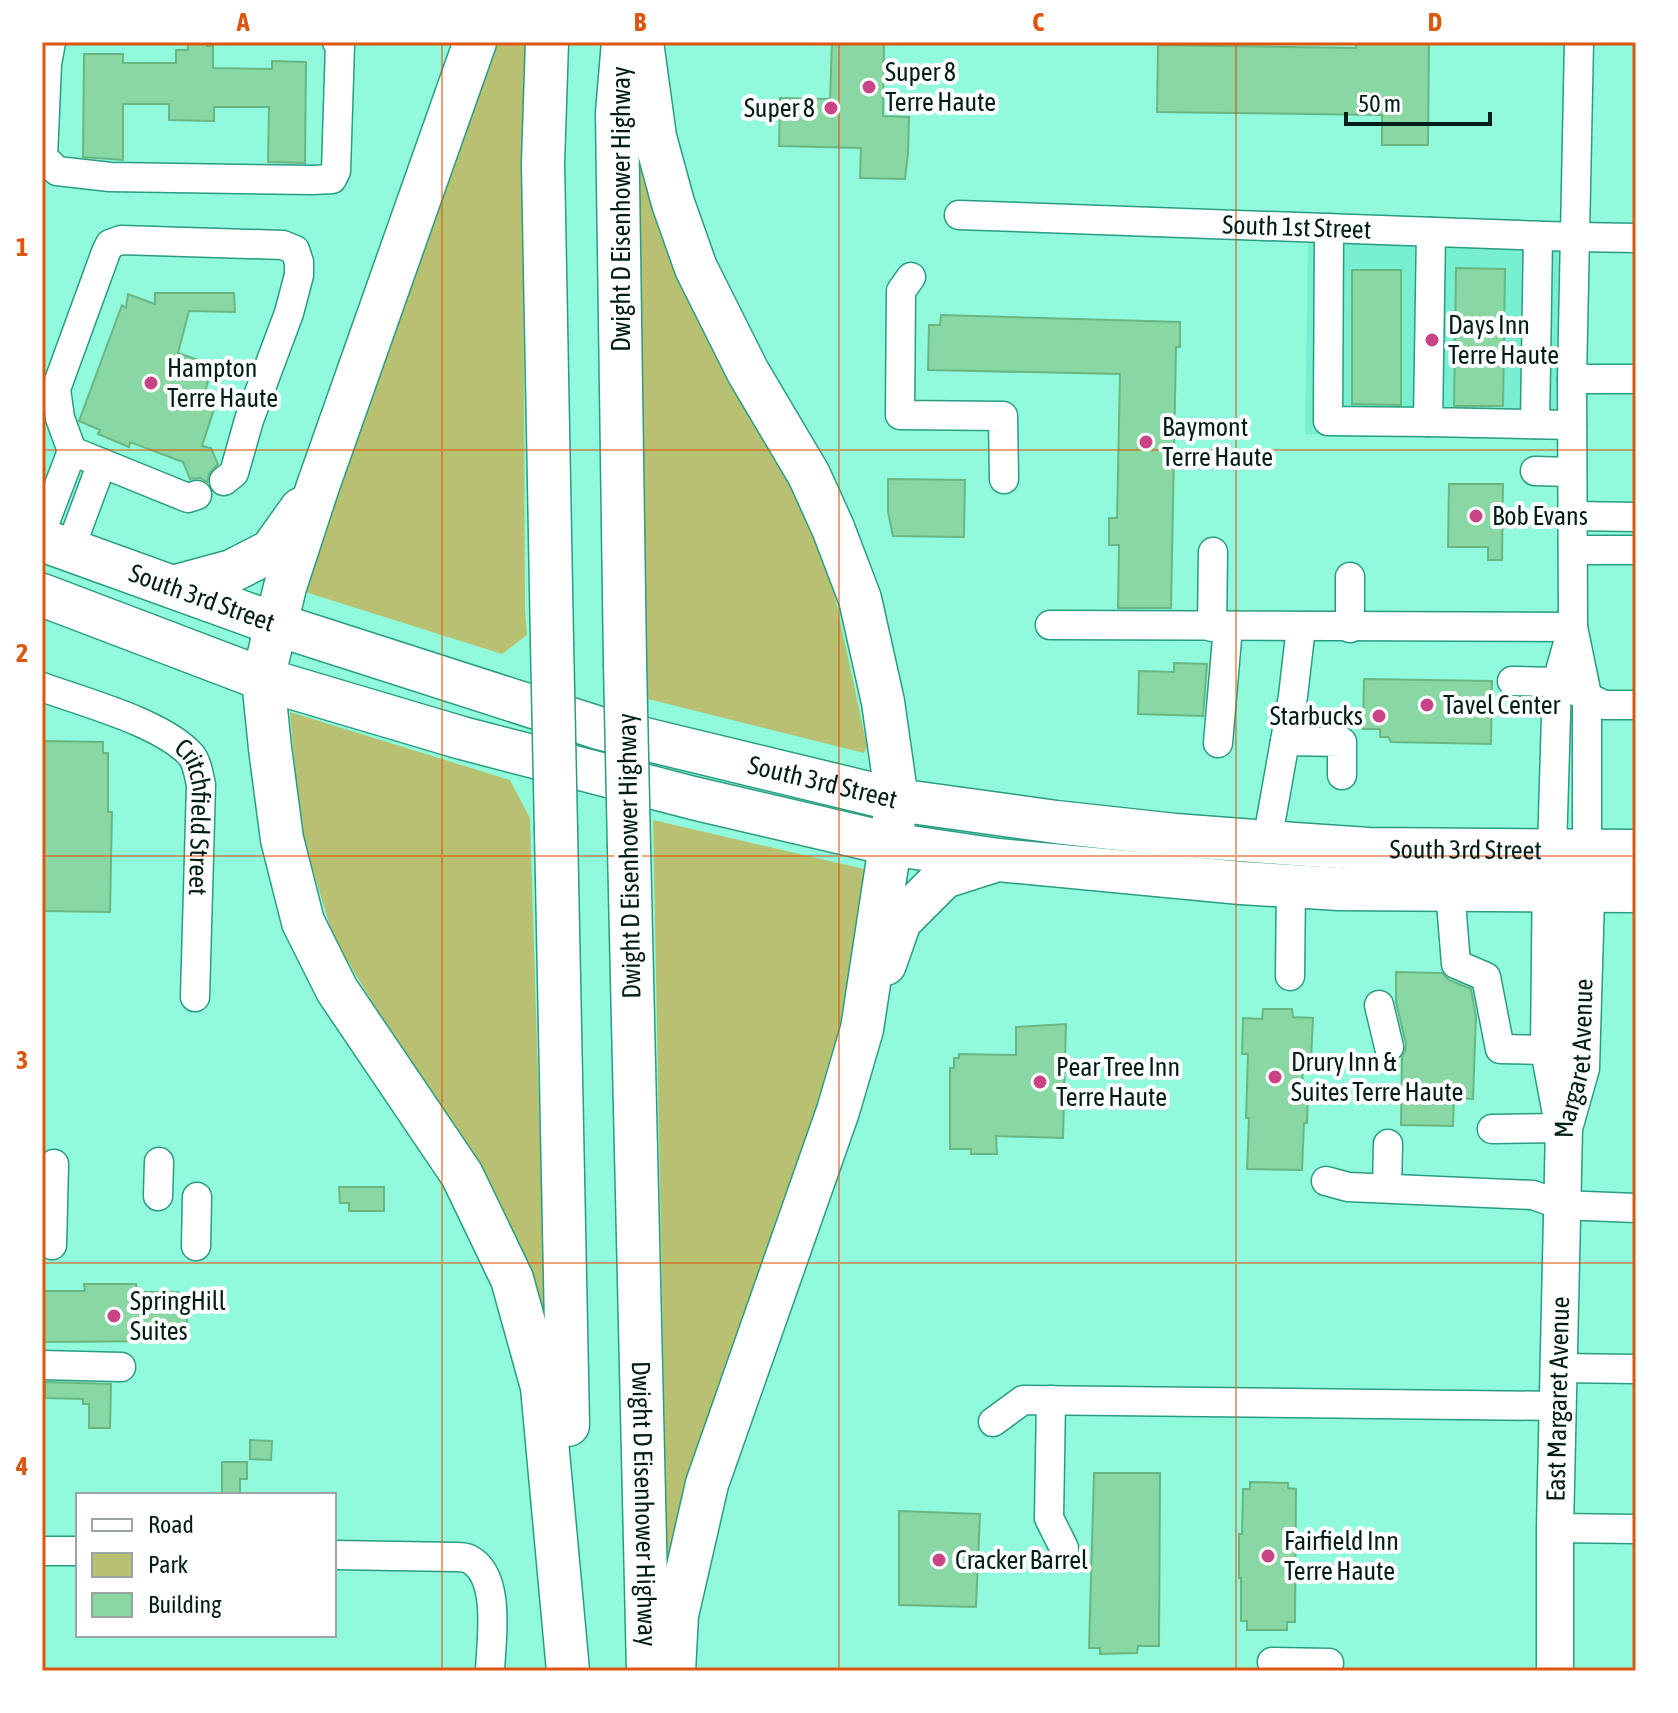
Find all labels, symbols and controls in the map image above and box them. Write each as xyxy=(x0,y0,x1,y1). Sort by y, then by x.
text: A xyxy=(236,7,250,37)
text: B xyxy=(634,7,647,37)
text: C xyxy=(1032,7,1044,37)
text: D xyxy=(1428,7,1442,37)
place label: Super 8 Terre Haute xyxy=(885,57,996,117)
street label: Dwight D Eisenhower Highway xyxy=(606,66,636,352)
scale bar xyxy=(1346,76,1490,126)
marker: Super 8 Terre Haute xyxy=(860,78,878,96)
text: 50 m xyxy=(1358,90,1401,117)
place label: Super 8 xyxy=(744,93,815,123)
marker: Super 8 xyxy=(822,99,840,117)
street label: South 1st Street xyxy=(1222,209,1372,245)
text: 1 xyxy=(16,232,28,262)
place label: Days Inn Terre Haute xyxy=(1448,310,1559,370)
marker: Days Inn Terre Haute xyxy=(1423,331,1441,349)
place label: Hampton Terre Haute xyxy=(167,353,278,413)
marker: Hampton Terre Haute xyxy=(142,374,160,392)
place label: Baymont Terre Haute xyxy=(1162,412,1273,472)
marker: Baymont Terre Haute xyxy=(1137,433,1155,451)
place label: Bob Evans xyxy=(1492,501,1588,531)
marker: Bob Evans xyxy=(1467,507,1485,525)
street label: South 3rd Street xyxy=(125,558,279,638)
text: 2 xyxy=(16,638,28,668)
place label: Tavel Center xyxy=(1443,690,1561,720)
marker: Tavel Center xyxy=(1418,696,1436,714)
place label: Starbucks xyxy=(1270,701,1363,731)
marker: Starbucks xyxy=(1370,707,1388,725)
street label: Dwight D Eisenhower Highway xyxy=(612,713,646,999)
street label: Critchfield Street xyxy=(169,732,217,896)
street label: South 3rd Street xyxy=(745,750,900,814)
street label: South 3rd Street xyxy=(1389,834,1542,865)
street label: Margaret Avenue xyxy=(1549,978,1599,1138)
text: 3 xyxy=(16,1045,28,1075)
place label: Drury Inn & Suites Terre Haute xyxy=(1291,1047,1463,1107)
place label: Pear Tree Inn Terre Haute xyxy=(1056,1052,1180,1112)
marker: Drury Inn & Suites Terre Haute xyxy=(1266,1068,1284,1086)
marker: Pear Tree Inn Terre Haute xyxy=(1031,1073,1049,1091)
place label: SpringHill Suites xyxy=(130,1286,226,1346)
street label: East Margaret Avenue xyxy=(1541,1296,1575,1502)
marker: SpringHill Suites xyxy=(105,1307,123,1325)
street label: Dwight D Eisenhower Highway xyxy=(626,1361,662,1647)
text: 4 xyxy=(15,1451,28,1481)
legend xyxy=(76,1493,336,1637)
text: Road xyxy=(148,1511,194,1538)
place label: Fairfield Inn Terre Haute xyxy=(1284,1526,1399,1586)
place label: Cracker Barrel xyxy=(955,1545,1088,1575)
marker: Fairfield Inn Terre Haute xyxy=(1259,1547,1277,1565)
text: Park xyxy=(148,1551,189,1578)
marker: Cracker Barrel xyxy=(930,1551,948,1569)
text: Building xyxy=(148,1591,222,1618)

